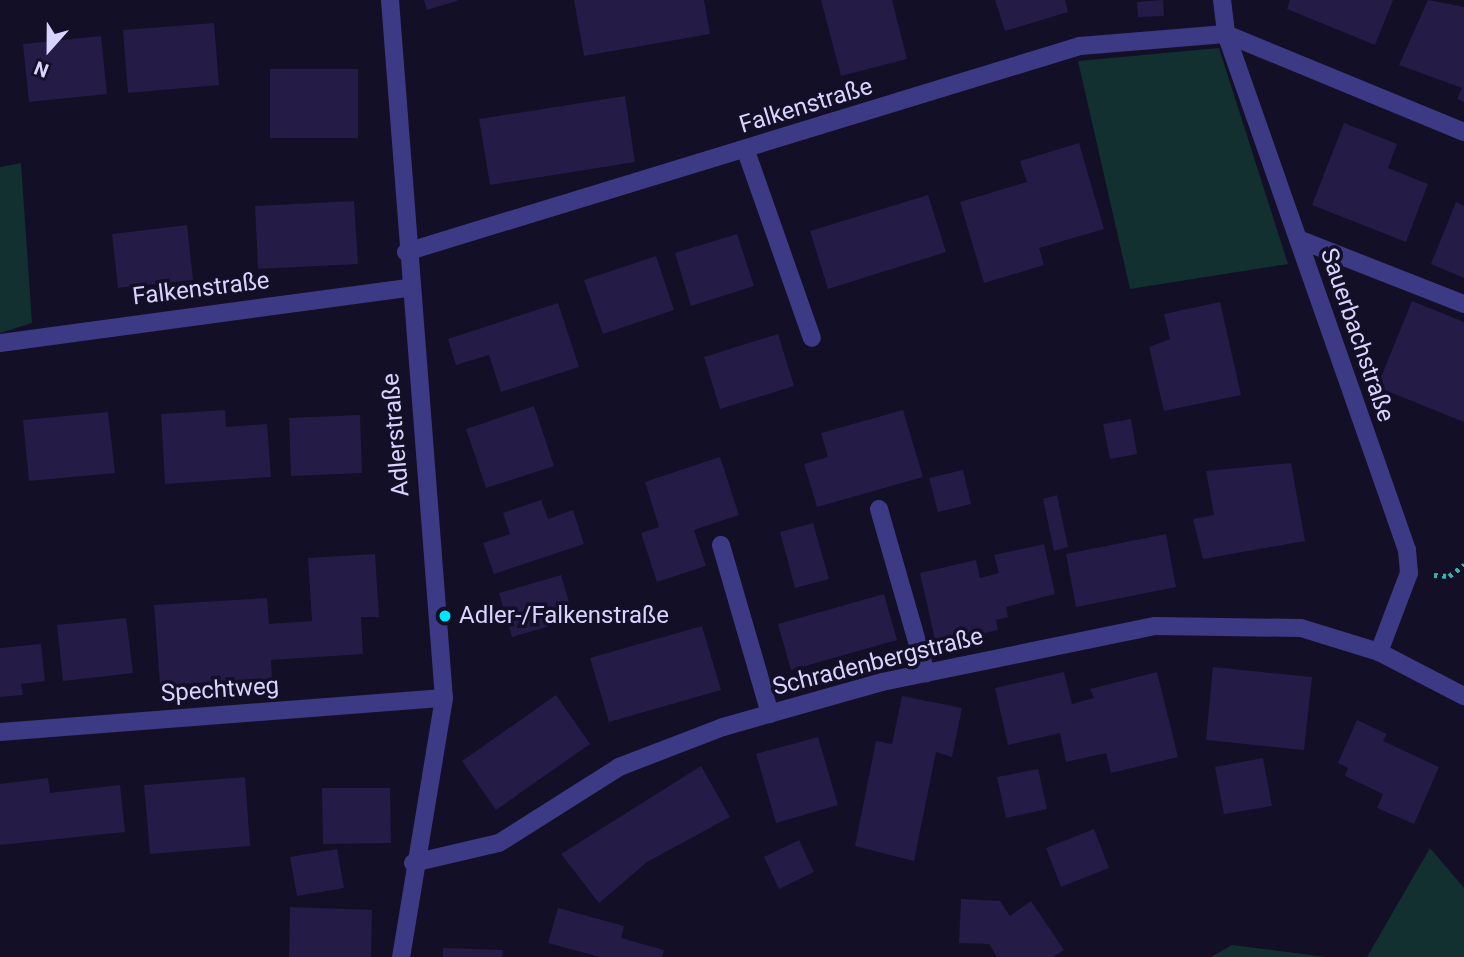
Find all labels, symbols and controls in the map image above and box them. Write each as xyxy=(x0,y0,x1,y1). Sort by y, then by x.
north arrow xyxy=(14,14,84,84)
text: N xyxy=(31,56,52,82)
street label: Falkenstraße xyxy=(736,72,876,140)
street label: Sauerbachstraße xyxy=(1314,244,1400,426)
street label: Falkenstraße xyxy=(131,266,271,312)
street label: Adlerstraße xyxy=(376,372,416,498)
place label: Adler-/Falkenstraße xyxy=(459,602,669,630)
marker: Adler-/Falkenstraße xyxy=(437,608,453,624)
street label: Schradenbergstraße xyxy=(770,622,986,702)
street label: Spechtweg xyxy=(160,672,280,708)

